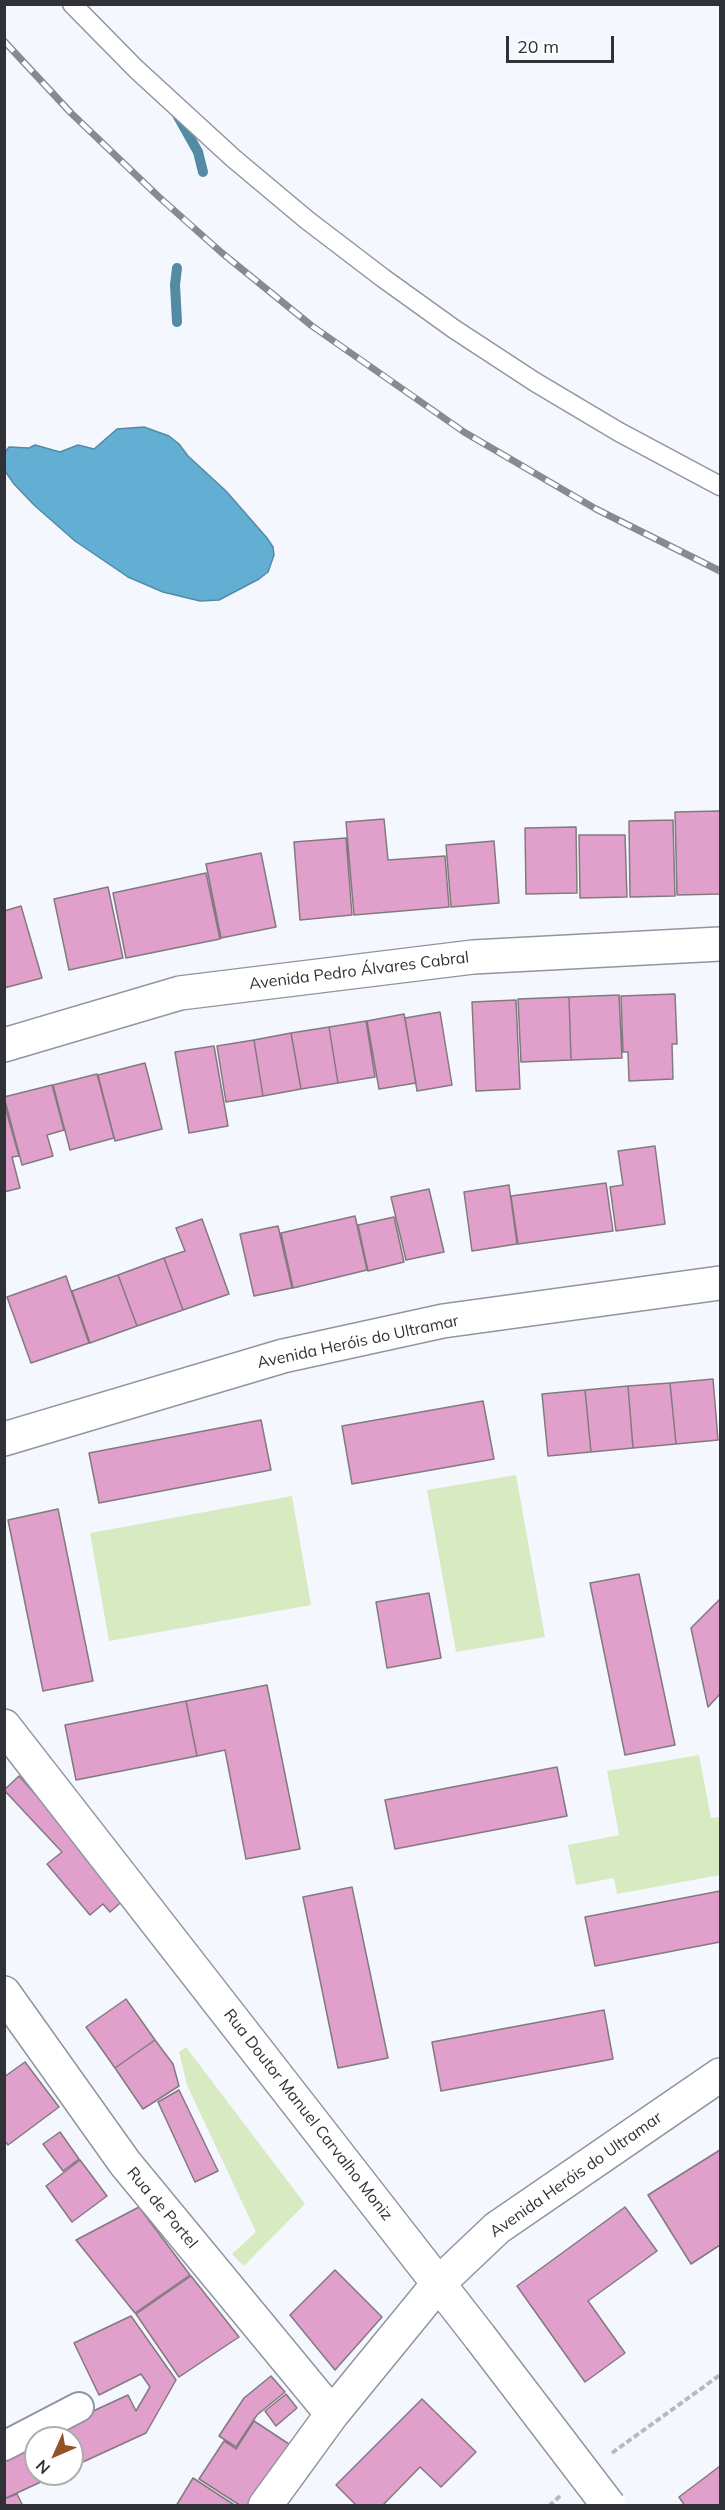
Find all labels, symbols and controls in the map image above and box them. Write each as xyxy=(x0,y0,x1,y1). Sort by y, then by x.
scale bar xyxy=(509,24,617,62)
text: 20 m xyxy=(517,35,559,58)
street label: Avenida Pedro Álvares Cabral xyxy=(248,948,470,994)
street label: Avenida Heróis do Ultramar xyxy=(256,1311,460,1373)
street label: Rua Doutor Manuel Carvalho Moniz xyxy=(219,2005,397,2225)
street label: Avenida Heróis do Ultramar xyxy=(486,2108,666,2242)
street label: Rua de Portel xyxy=(123,2164,201,2252)
north arrow xyxy=(24,2426,84,2486)
text: N xyxy=(31,2456,54,2479)

